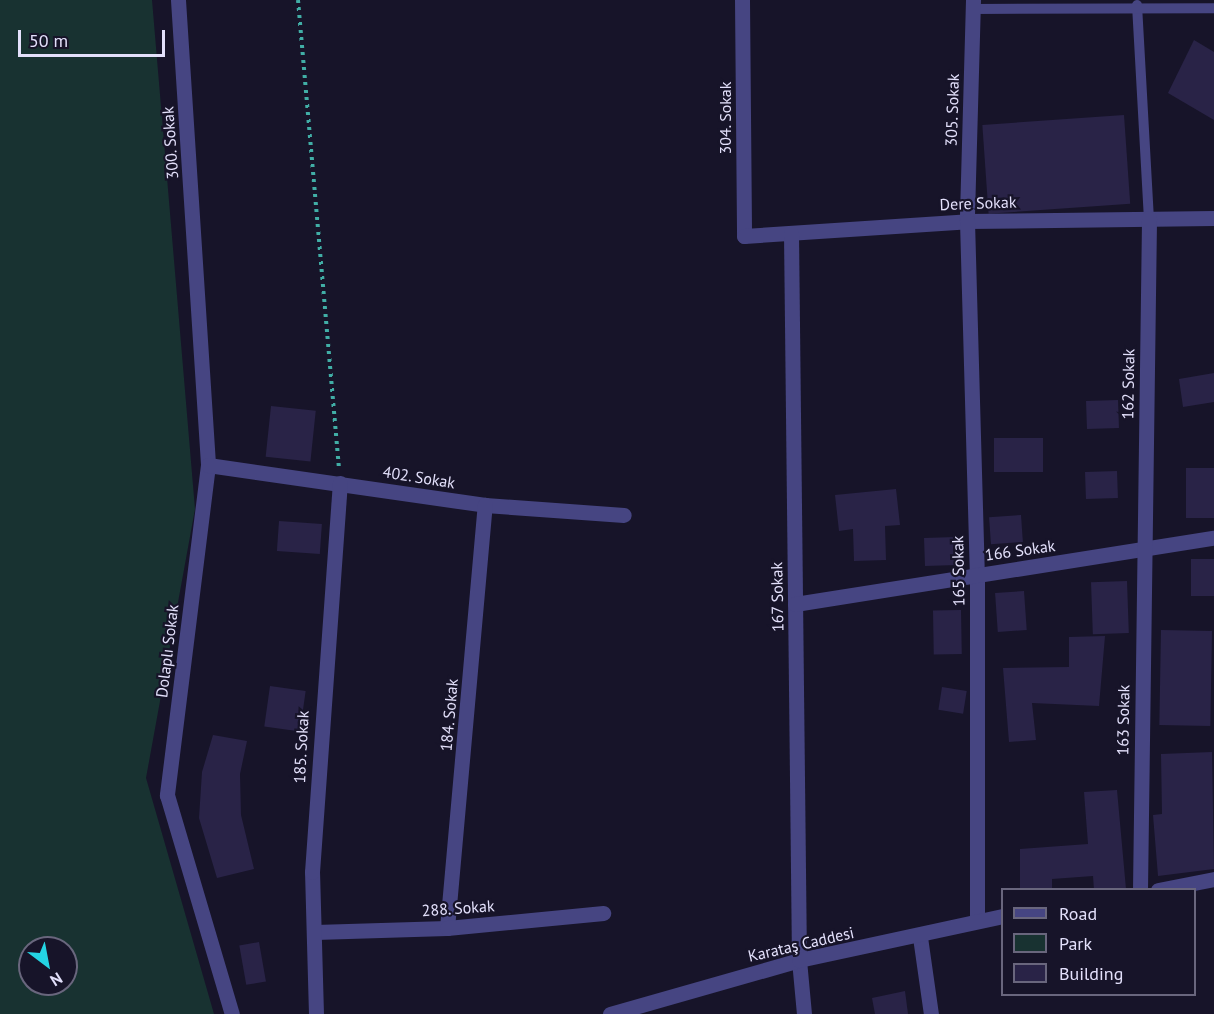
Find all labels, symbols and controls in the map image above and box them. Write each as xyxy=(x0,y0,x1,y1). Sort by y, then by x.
scale bar xyxy=(21,18,168,56)
text: 50 m xyxy=(29,29,68,52)
street label: 305. Sokak xyxy=(941,73,963,147)
street label: 304. Sokak xyxy=(715,81,735,155)
street label: 300. Sokak xyxy=(158,105,182,181)
street label: Dere Sokak xyxy=(939,192,1017,214)
street label: 162 Sokak xyxy=(1118,348,1138,420)
street label: 402. Sokak xyxy=(381,462,457,492)
street label: 165 Sokak xyxy=(948,535,968,607)
street label: 166 Sokak xyxy=(984,536,1056,564)
street label: 167 Sokak xyxy=(767,561,787,633)
street label: Dolaplı Sokak xyxy=(152,603,182,699)
street label: 184. Sokak xyxy=(436,677,462,753)
street label: 163 Sokak xyxy=(1113,684,1133,756)
street label: 185. Sokak xyxy=(289,709,313,785)
legend xyxy=(1001,888,1196,996)
street label: 288. Sokak xyxy=(420,896,496,920)
text: Road xyxy=(1059,902,1097,925)
street label: Karataş Caddesi xyxy=(746,922,856,966)
text: Park xyxy=(1059,932,1092,955)
north arrow xyxy=(18,936,78,996)
text: Building xyxy=(1059,962,1123,985)
text: N xyxy=(47,968,66,991)

